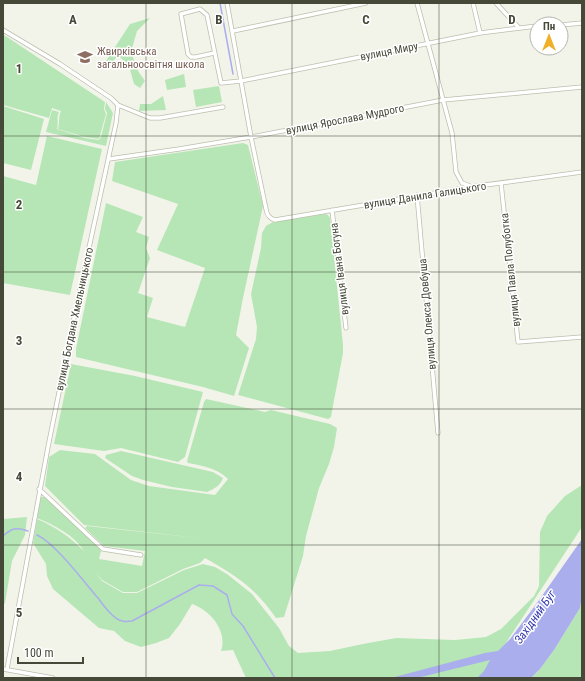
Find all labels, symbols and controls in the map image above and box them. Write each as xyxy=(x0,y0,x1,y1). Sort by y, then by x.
text: A xyxy=(69,12,77,27)
text: B xyxy=(215,12,223,27)
text: C xyxy=(362,12,370,27)
text: D xyxy=(508,12,516,27)
north arrow xyxy=(529,16,569,56)
text: Пн xyxy=(543,20,555,33)
street label: вулиця Миру xyxy=(359,39,419,63)
place label: Жвирківська загальноосвітня школа xyxy=(97,45,205,71)
school or university icon: Жвирківська загальноосвітня школа xyxy=(76,48,94,66)
text: 1 xyxy=(16,61,22,76)
street label: вулиця Ярослава Мудрого xyxy=(285,102,406,137)
street label: вулиця Данила Галицького xyxy=(363,179,488,212)
text: 2 xyxy=(16,197,23,212)
street label: вулиця Павла Полуботка xyxy=(498,212,523,327)
street label: вулиця Івана Богуна xyxy=(327,222,352,316)
street label: вулиця Богдана Хмельницького xyxy=(53,246,96,392)
street label: вулиця Олекса Довбуша xyxy=(416,258,439,370)
text: 3 xyxy=(16,333,22,348)
text: 4 xyxy=(16,469,23,484)
water label: Західний Буг xyxy=(512,587,559,646)
text: 5 xyxy=(16,605,23,620)
scale bar xyxy=(18,639,83,665)
text: 100 m xyxy=(24,646,54,660)

